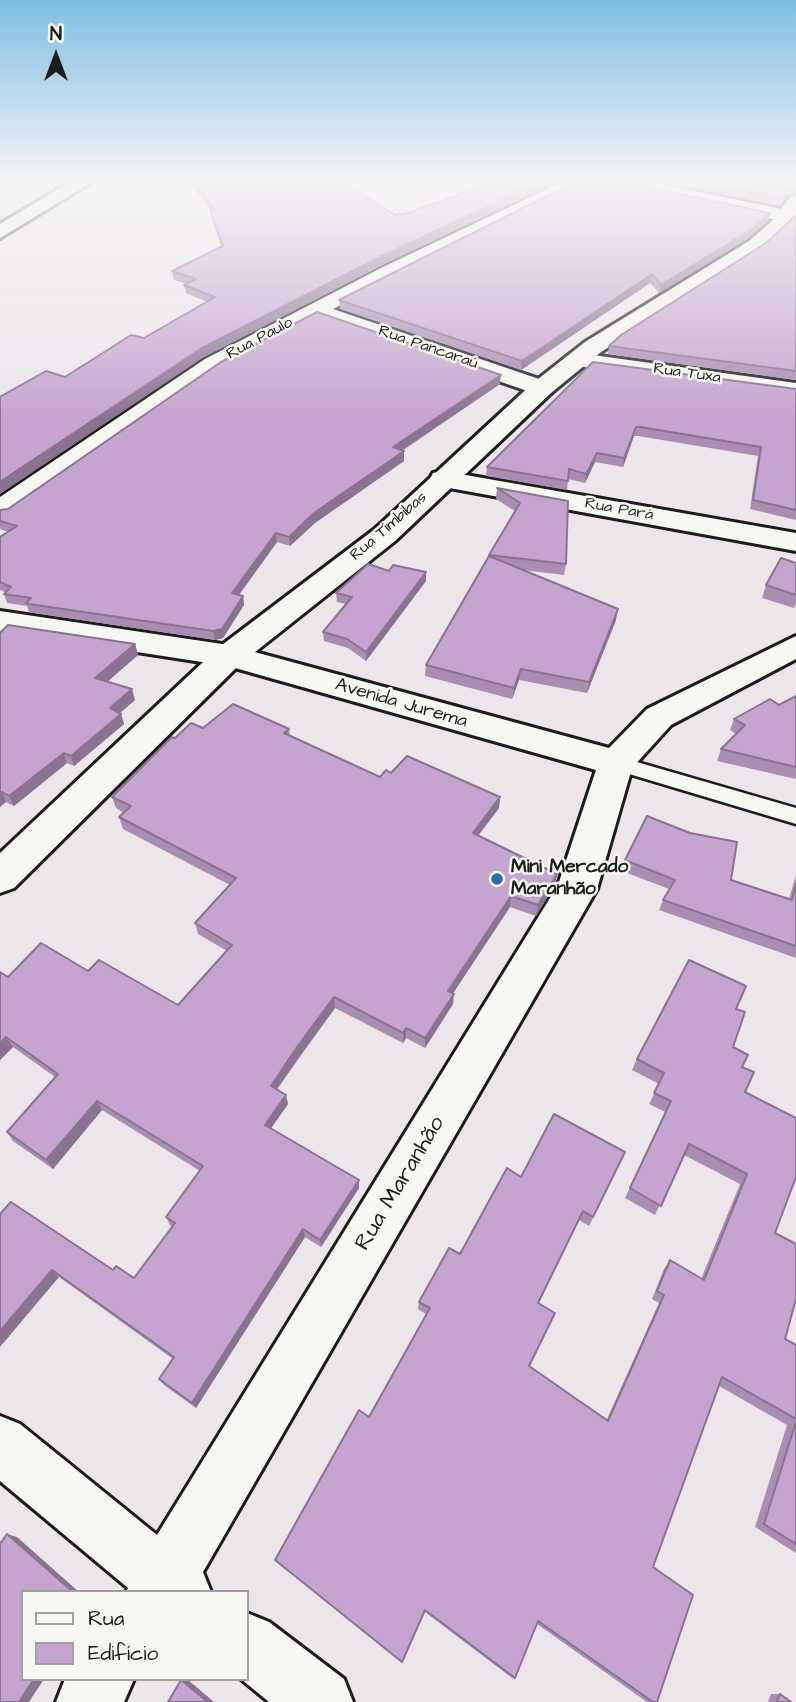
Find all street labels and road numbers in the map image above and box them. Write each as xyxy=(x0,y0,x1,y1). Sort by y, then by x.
street label: Rua Paulo xyxy=(224,314,296,364)
street label: Rua Pancaraú xyxy=(376,322,480,374)
street label: Rua Tuxa xyxy=(652,360,722,388)
street label: Rua Timbibas xyxy=(347,488,431,566)
street label: Rua Pará xyxy=(583,495,655,525)
street label: Avenida Jurema xyxy=(332,674,470,734)
street label: Rua Maranhão xyxy=(350,1112,452,1256)

